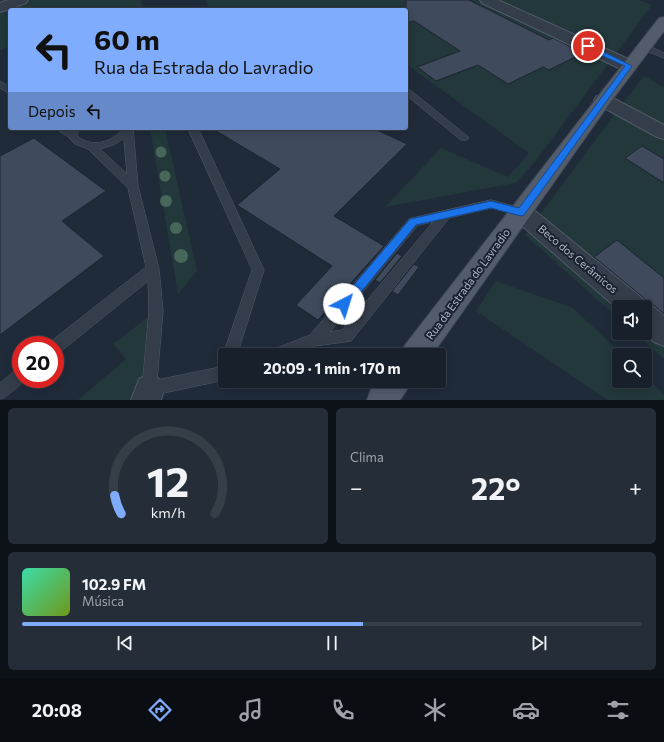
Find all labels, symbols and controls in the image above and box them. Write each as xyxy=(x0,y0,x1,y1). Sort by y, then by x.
text: 60 m xyxy=(94,22,160,56)
icon: left xyxy=(28,24,80,76)
pin xyxy=(571,29,605,63)
icon: arrive xyxy=(577,35,599,57)
text: Rua da Estrada do Lavradio xyxy=(94,56,314,78)
icon: left xyxy=(83,100,105,122)
text: Depois xyxy=(28,102,75,120)
street label: Beco dos Cerâmicos xyxy=(536,222,621,296)
street label: Rua da Estrada do Lavradio xyxy=(423,225,513,342)
position arrow xyxy=(323,283,365,325)
map controls xyxy=(612,300,652,388)
button: sound xyxy=(612,300,652,340)
speed limit sign: 20 xyxy=(12,336,64,388)
button: search xyxy=(612,348,652,388)
text: 20:09 · 1 min · 170 m xyxy=(263,359,401,377)
text: Clima xyxy=(350,449,384,465)
text: 12 xyxy=(147,455,189,506)
text: 22° xyxy=(471,469,521,506)
text: − xyxy=(350,474,363,501)
text: + xyxy=(629,474,642,501)
text: km/h xyxy=(151,503,185,521)
text: 102.9 FM xyxy=(82,575,146,593)
text: Música xyxy=(82,593,124,609)
icon: previous xyxy=(114,632,136,654)
icon: pause xyxy=(321,632,343,654)
icon: next xyxy=(528,632,550,654)
icon: directions xyxy=(146,696,174,724)
icon: music xyxy=(237,696,265,724)
icon: phone xyxy=(329,696,357,724)
icon: climate xyxy=(421,696,449,724)
icon: car xyxy=(512,696,540,724)
icon: filters xyxy=(604,696,632,724)
text: 20:08 xyxy=(32,699,82,721)

